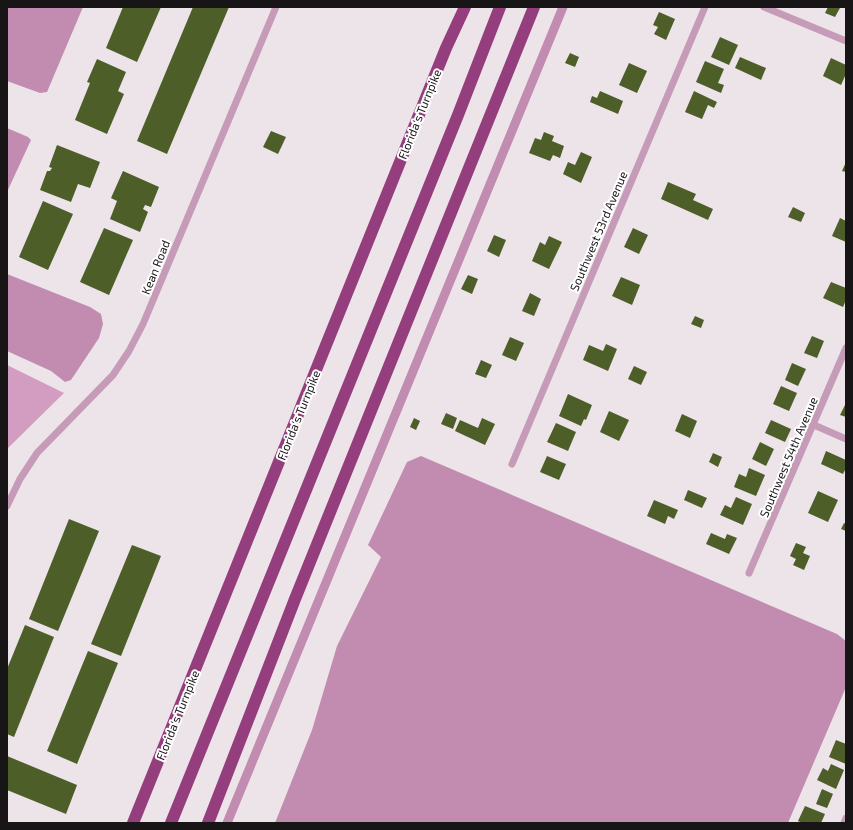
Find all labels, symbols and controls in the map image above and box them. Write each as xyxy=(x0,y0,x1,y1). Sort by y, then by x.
street label: Florida's Turnpike xyxy=(395,67,443,161)
street label: Southwest 53rd Avenue xyxy=(566,169,630,293)
street label: Kean Road xyxy=(138,238,172,296)
street label: Florida's Turnpike xyxy=(274,368,322,462)
street label: Southwest 54th Avenue xyxy=(756,395,820,519)
street label: Florida's Turnpike xyxy=(153,668,201,762)

